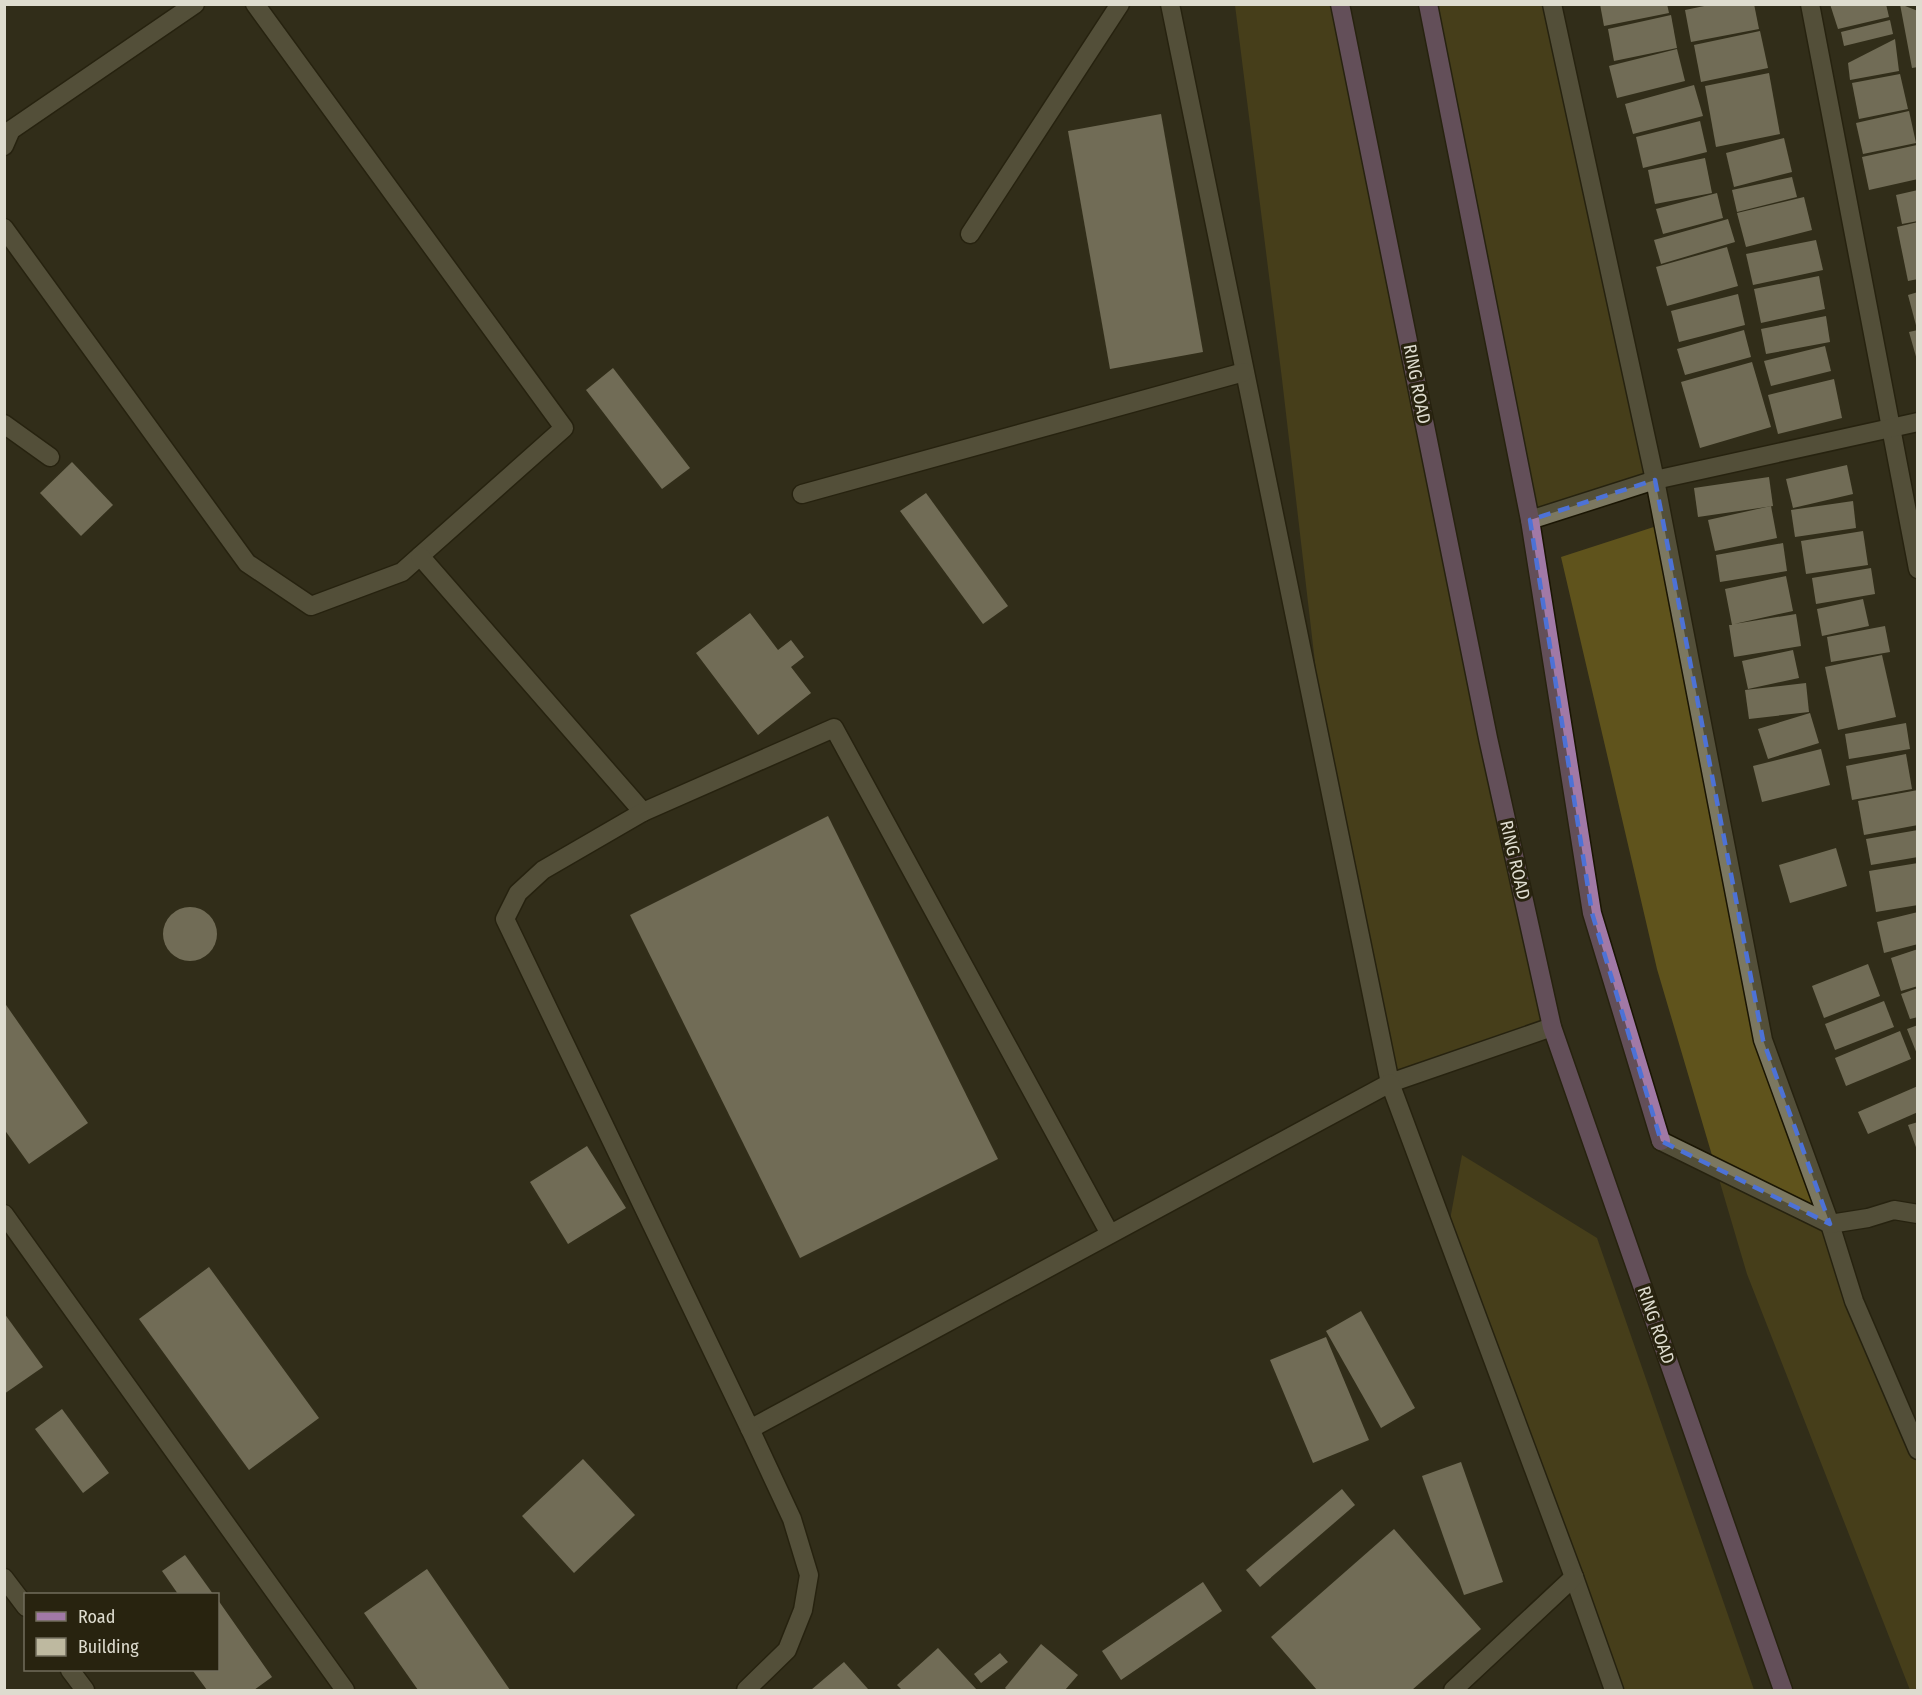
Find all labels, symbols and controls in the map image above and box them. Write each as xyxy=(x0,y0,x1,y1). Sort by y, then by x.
street label: RING ROAD xyxy=(1399,342,1435,426)
street label: RING ROAD xyxy=(1495,818,1535,902)
street label: RING ROAD xyxy=(1632,1283,1680,1367)
legend xyxy=(24,1593,219,1671)
text: Road xyxy=(78,1606,115,1628)
text: Building xyxy=(78,1636,139,1658)

